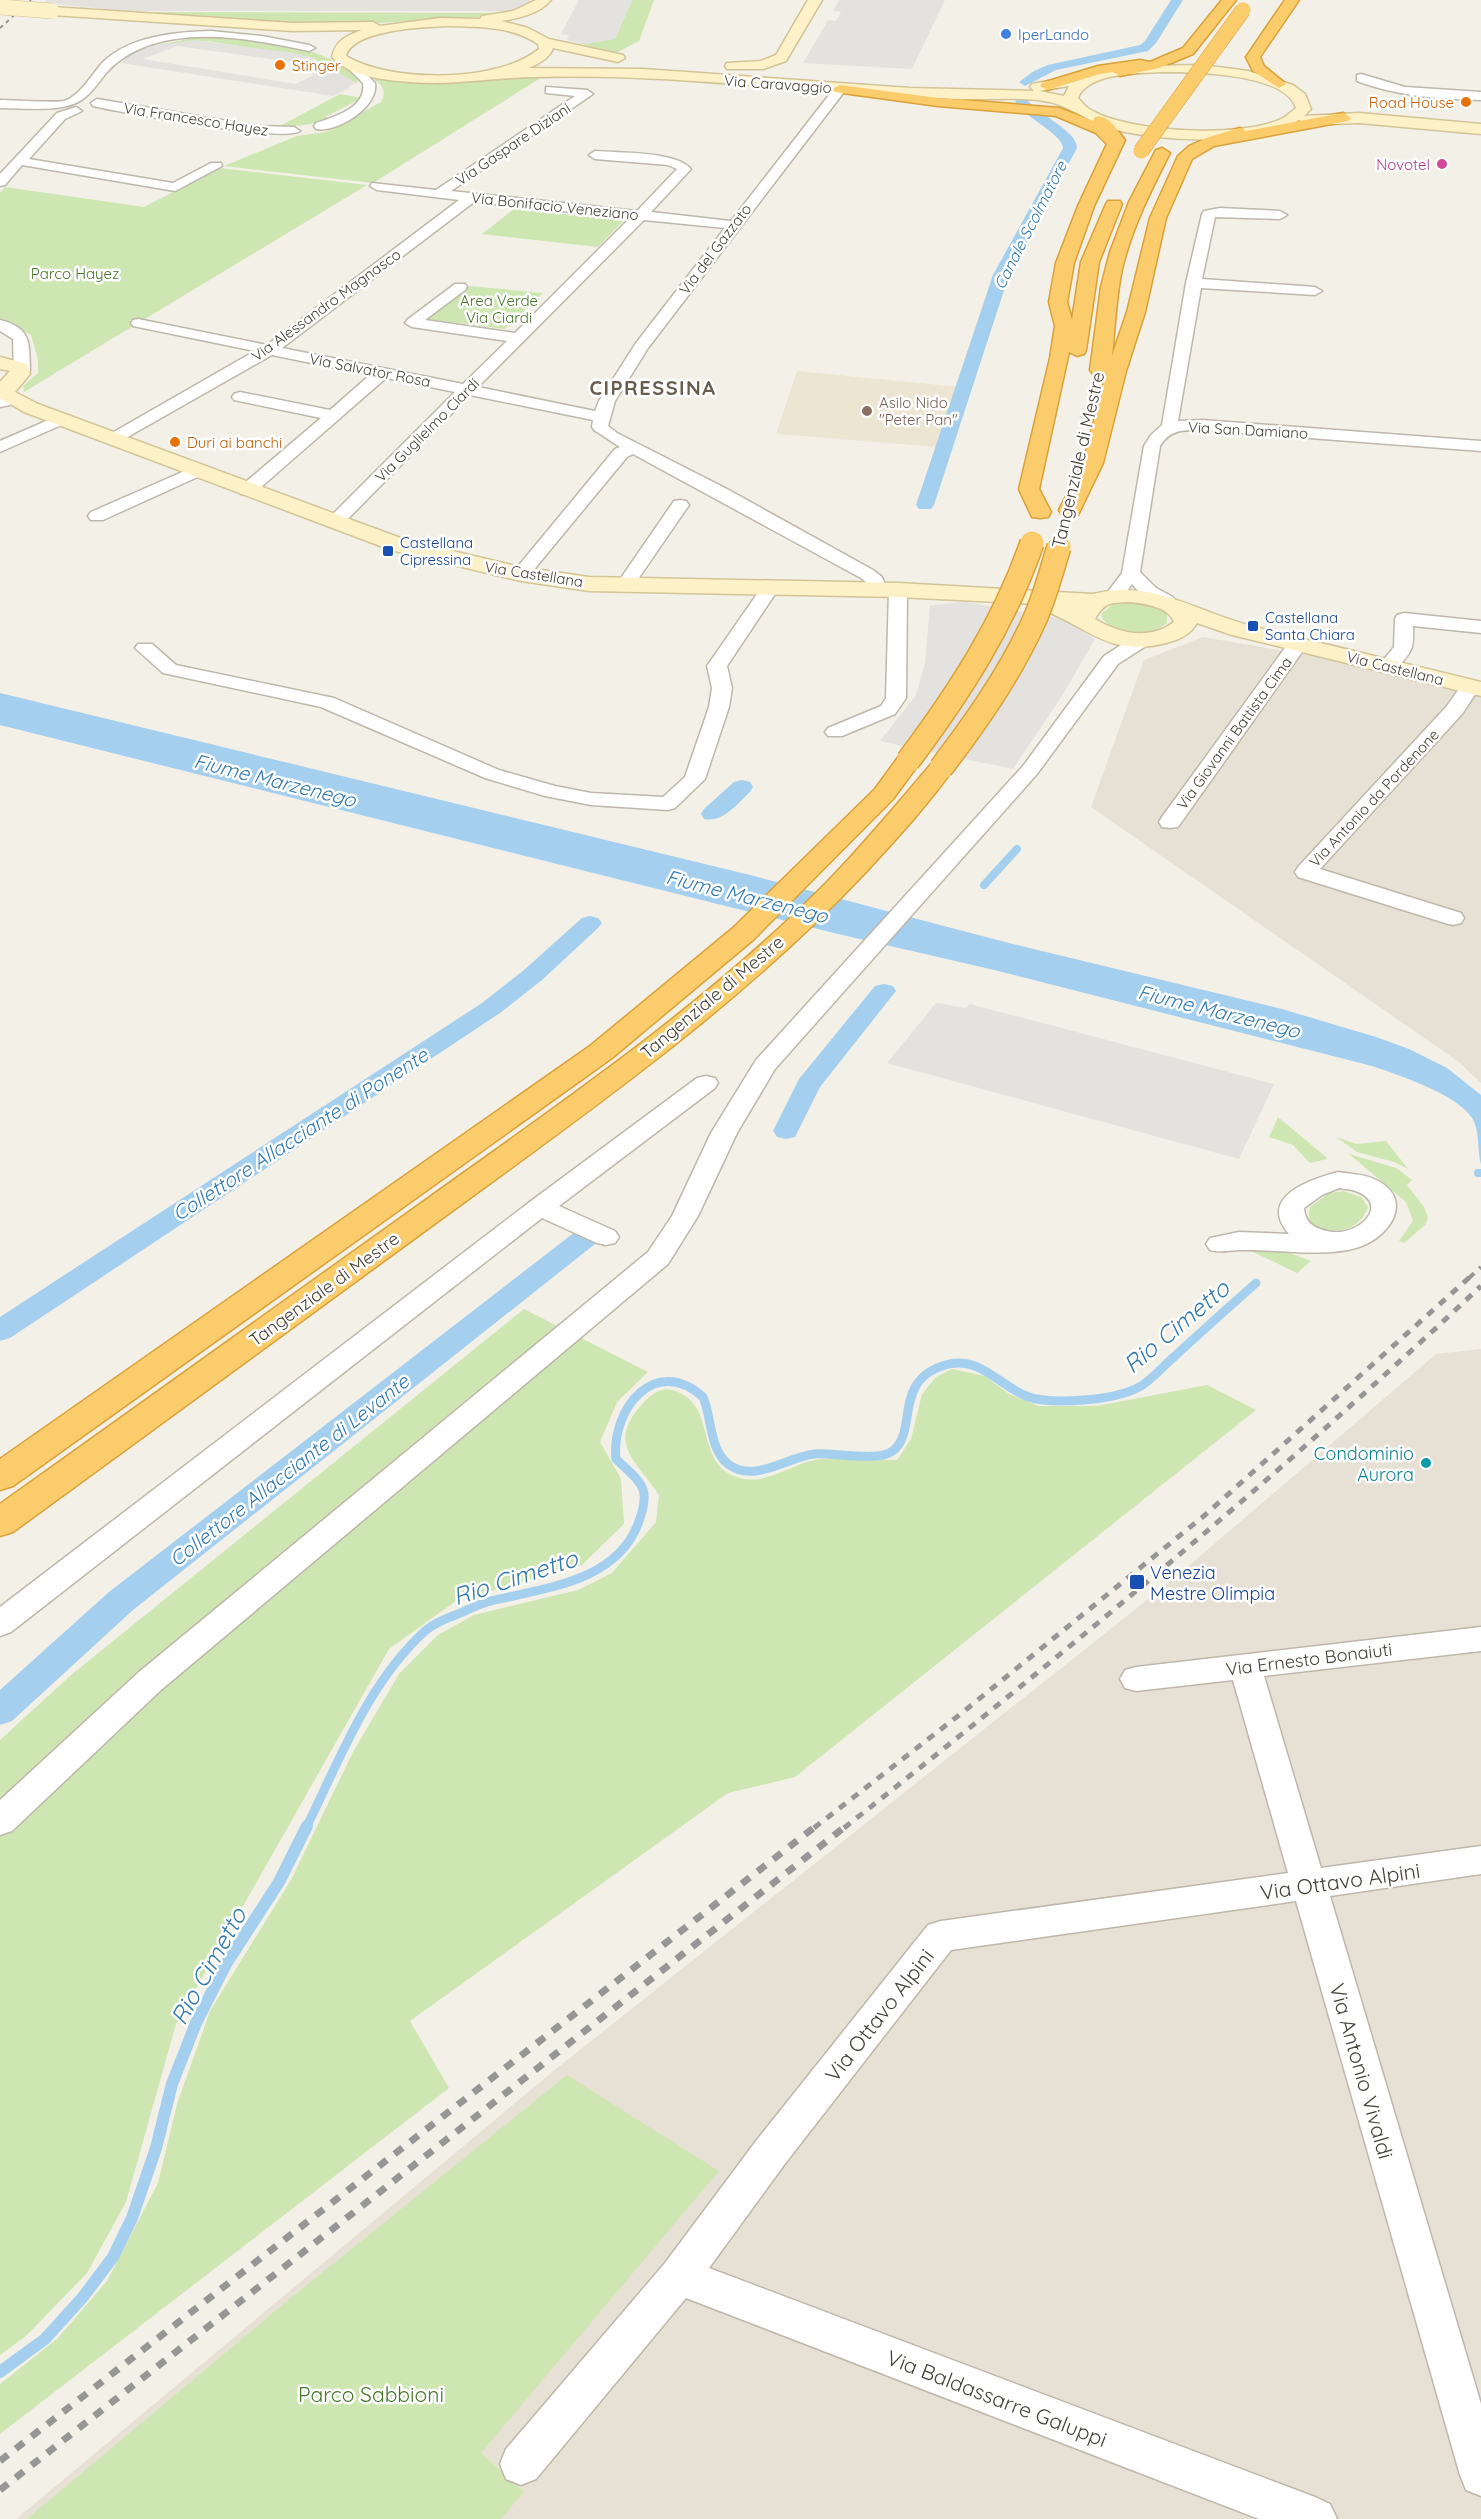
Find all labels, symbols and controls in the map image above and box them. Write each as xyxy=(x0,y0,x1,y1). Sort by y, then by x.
place label: IperLando xyxy=(1018,25,1089,44)
marker: IperLando xyxy=(999,27,1013,41)
place label: Stinger xyxy=(292,56,341,75)
marker: Stinger xyxy=(273,58,287,72)
street label: Via Caravaggio xyxy=(724,71,832,97)
place label: Road House xyxy=(1369,93,1454,112)
marker: Road House xyxy=(1459,95,1473,109)
street label: Via Francesco Hayez xyxy=(122,98,270,140)
street label: Via Gaspare Diziani xyxy=(452,98,574,190)
place label: Novotel xyxy=(1376,155,1430,174)
water label: Canale Scolmatore xyxy=(989,157,1071,292)
marker: Novotel xyxy=(1435,157,1449,171)
street label: Via Bonifacio Veneziano xyxy=(470,188,640,224)
street label: Via del Gazzato xyxy=(675,200,755,298)
street label: Via Alessandro Magnasco xyxy=(248,244,404,366)
park label: Parco Hayez xyxy=(31,264,119,283)
park label: Area Verde Via Ciardi xyxy=(460,291,538,327)
street label: Via Salvator Rosa xyxy=(308,349,432,391)
street label: Tangenziale di Mestre xyxy=(1047,370,1109,550)
street label: Via Guglielmo Ciardi xyxy=(371,374,483,486)
district label: CIPRESSINA xyxy=(589,375,717,400)
place label: Asilo Nido "Peter Pan" xyxy=(879,393,958,429)
marker: Asilo Nido "Peter Pan" xyxy=(860,404,874,418)
street label: Via San Damiano xyxy=(1187,417,1309,443)
place label: Duri ai banchi xyxy=(187,433,282,452)
marker: Duri ai banchi xyxy=(168,435,182,449)
place label: Castellana Cipressina xyxy=(400,533,473,569)
marker: Castellana Cipressina xyxy=(381,544,395,558)
street label: Via Castellana xyxy=(483,557,585,591)
place label: Castellana Santa Chiara xyxy=(1265,608,1355,644)
marker: Castellana Santa Chiara xyxy=(1246,619,1260,633)
street label: Via Castellana xyxy=(1344,647,1446,689)
street label: Via Giovanni Battista Cima xyxy=(1172,653,1296,813)
street label: Via Antonio da Pordenone xyxy=(1305,725,1443,871)
water label: Fiume Marzenego xyxy=(191,748,359,812)
water label: Fiume Marzenego xyxy=(663,864,831,928)
street label: Tangenziale di Mestre xyxy=(636,930,788,1064)
water label: Fiume Marzenego xyxy=(1135,979,1303,1043)
water label: Collettore Allacciante di Ponente xyxy=(168,1042,433,1226)
street label: Tangenziale di Mestre xyxy=(244,1227,404,1351)
water label: Rio Cimetto xyxy=(1117,1272,1236,1379)
water label: Collettore Allacciante di Levante xyxy=(164,1368,414,1571)
place label: Condominio Aurora xyxy=(1314,1442,1414,1486)
marker: Condominio Aurora xyxy=(1419,1456,1433,1470)
water label: Rio Cimetto xyxy=(449,1542,582,1611)
place label: Venezia Mestre Olimpia xyxy=(1150,1561,1275,1605)
marker: Venezia Mestre Olimpia xyxy=(1128,1573,1146,1591)
street label: Via Ernesto Bonaiuti xyxy=(1224,1637,1394,1681)
street label: Via Ottavo Alpini xyxy=(1258,1857,1422,1905)
water label: Rio Cimetto xyxy=(164,1901,253,2030)
street label: Via Ottavo Alpini xyxy=(819,1943,939,2087)
street label: Via Antonio Vivaldi xyxy=(1324,1980,1400,2162)
street label: Via Baldassarre Galuppi xyxy=(883,2344,1111,2452)
park label: Parco Sabbioni xyxy=(298,2381,444,2407)

